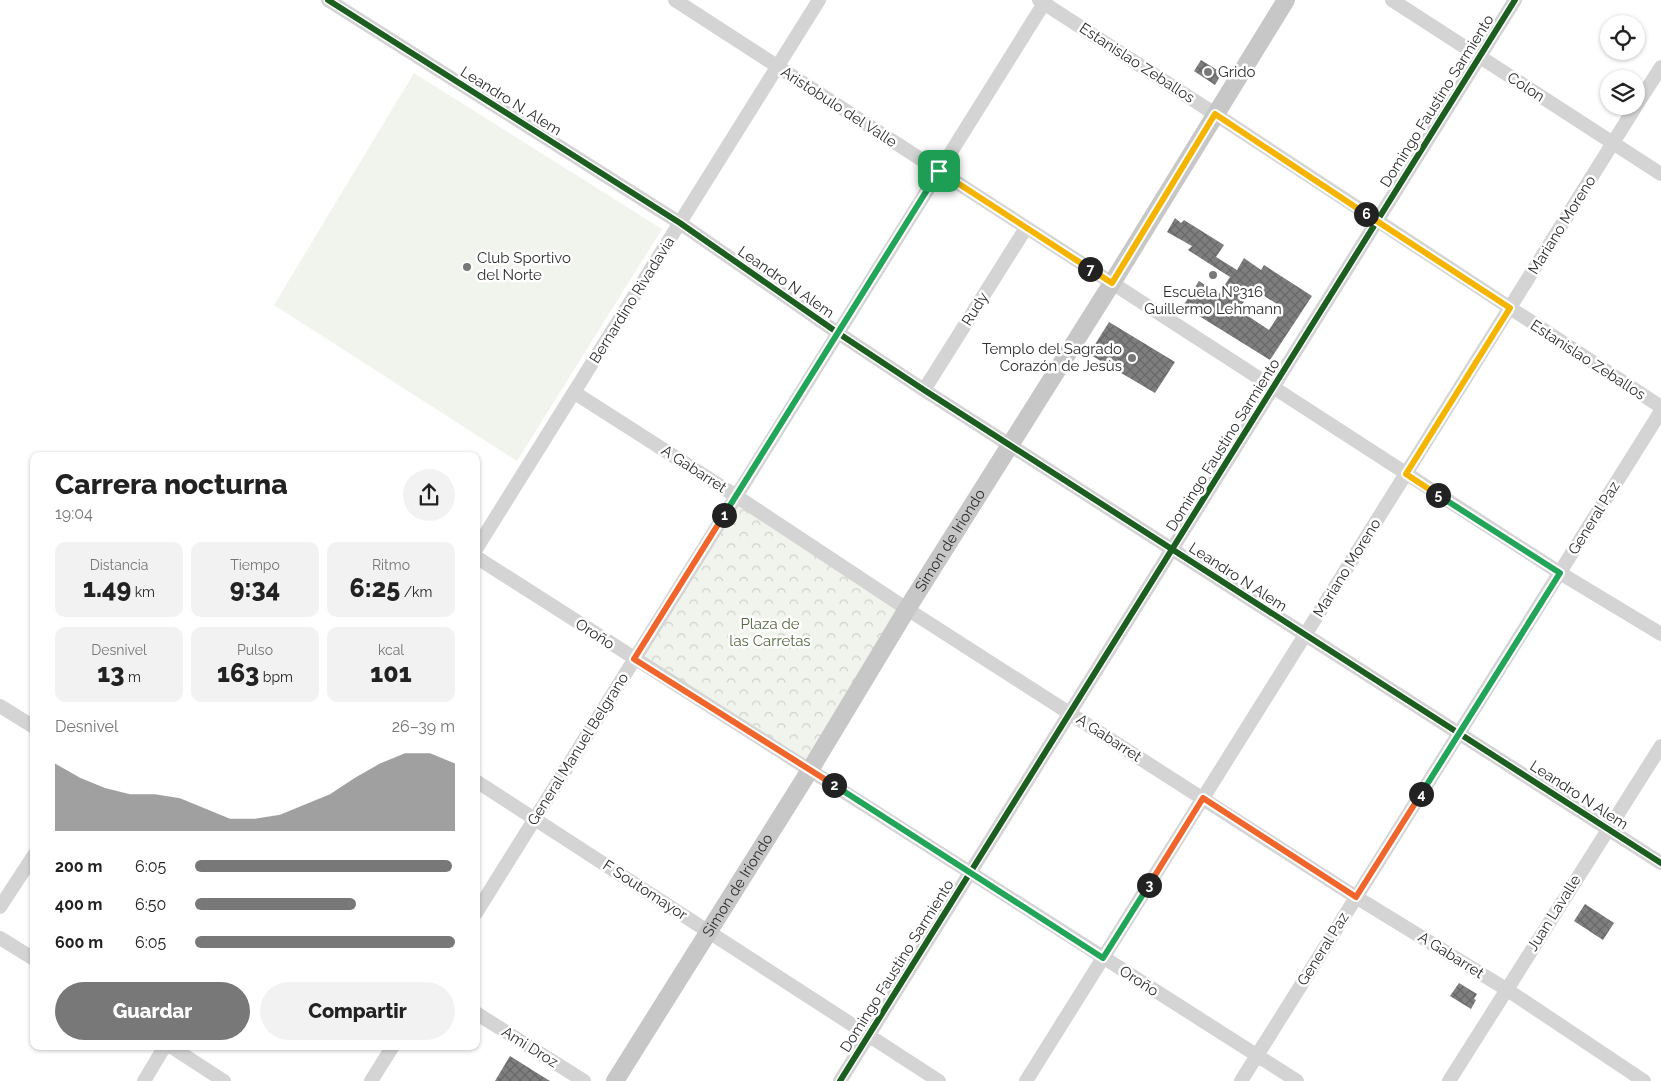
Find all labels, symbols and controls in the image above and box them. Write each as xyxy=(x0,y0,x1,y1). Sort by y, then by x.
street label: Domingo Faustino Sarmiento xyxy=(1376,11,1498,191)
map controls xyxy=(1600,15,1645,115)
button: locate xyxy=(1600,15,1645,60)
street label: Estanislao Zeballos xyxy=(1076,19,1198,107)
street label: Leandro N. Alem xyxy=(457,63,565,139)
street label: Aristobulo del Valle xyxy=(778,63,900,151)
place label: Grido xyxy=(1218,63,1256,81)
marker: Grido xyxy=(1202,66,1214,78)
street label: Colon xyxy=(1504,68,1548,106)
button: layers xyxy=(1600,70,1645,115)
pin xyxy=(918,150,960,192)
icon: arrive xyxy=(925,157,953,185)
street label: Mariano Moreno xyxy=(1524,172,1600,278)
pin: 6 xyxy=(1354,202,1378,226)
text: 6 xyxy=(1362,206,1371,222)
street label: Bernardino Rivadavia xyxy=(586,233,678,367)
street label: Leandro N Alem xyxy=(734,242,838,322)
place label: Club Sportivo del Norte xyxy=(477,249,571,284)
pin: 7 xyxy=(1078,256,1102,282)
marker: Club Sportivo del Norte xyxy=(461,261,473,273)
text: 7 xyxy=(1087,261,1094,277)
marker: Escuela Nº316 Guillermo Lehmann xyxy=(1207,269,1219,281)
place label: Escuela Nº316 Guillermo Lehmann xyxy=(1144,283,1282,318)
street label: Rudy xyxy=(958,289,992,329)
street label: Estanislao Zeballos xyxy=(1527,316,1649,404)
place label: Templo del Sagrado Corazón de Jesùs xyxy=(982,340,1122,375)
marker: Templo del Sagrado Corazón de Jesùs xyxy=(1126,352,1138,364)
street label: Domingo Faustino Sarmiento xyxy=(1162,355,1284,535)
street label: A Gabarret xyxy=(658,441,730,497)
text: Carrera nocturna xyxy=(55,468,288,501)
button: share xyxy=(403,469,455,521)
street label: General Paz xyxy=(1564,478,1624,558)
pin: 5 xyxy=(1426,482,1450,508)
street label: Simon de Iriondo xyxy=(911,486,989,595)
text: 5 xyxy=(1435,487,1442,503)
pin: 1 xyxy=(712,502,736,528)
text: 19:04 xyxy=(55,504,93,523)
text: 1 xyxy=(721,507,728,523)
street label: Mariano Moreno xyxy=(1309,515,1385,621)
street label: Leandro N Alem xyxy=(1186,539,1290,615)
text: Distancia xyxy=(90,557,148,573)
text: Tiempo xyxy=(230,557,280,573)
text: Ritmo xyxy=(372,557,410,573)
text: 1.49 xyxy=(83,573,131,603)
text: 9:34 xyxy=(230,573,280,603)
text: 6:25 xyxy=(350,573,400,603)
text: km xyxy=(131,584,155,600)
text: /km xyxy=(400,584,432,600)
street label: Oroño xyxy=(572,615,618,653)
park label: Plaza de las Carretas xyxy=(729,615,811,650)
text: Desnivel xyxy=(91,642,147,658)
text: Pulso xyxy=(237,642,273,658)
text: kcal xyxy=(378,642,404,658)
text: 13 xyxy=(97,658,124,688)
text: 163 xyxy=(217,658,259,688)
text: 101 xyxy=(370,658,412,688)
text: m xyxy=(124,669,141,685)
text: bpm xyxy=(259,669,293,685)
street label: General Manuel Belgrano xyxy=(524,669,632,829)
street label: A Gabarret xyxy=(1073,710,1145,766)
text: Desnivel xyxy=(55,717,118,736)
text: 26–39 m xyxy=(392,717,455,736)
street label: Leandro N Alem xyxy=(1527,757,1631,833)
pin: 2 xyxy=(822,772,846,798)
text: 2 xyxy=(831,777,838,793)
pin: 4 xyxy=(1408,782,1434,806)
text: 4 xyxy=(1418,786,1426,802)
street label: Simon de Iriondo xyxy=(699,830,777,940)
street label: F Soutomayor xyxy=(599,856,691,924)
text: 200 m xyxy=(55,857,102,876)
text: 6:05 xyxy=(135,857,166,876)
street label: Juan Lavalle xyxy=(1523,871,1585,954)
pin: 3 xyxy=(1136,872,1162,898)
street label: Domingo Faustino Sarmiento xyxy=(836,876,958,1056)
text: 3 xyxy=(1146,877,1153,893)
text: 400 m xyxy=(55,895,103,914)
text: 6:50 xyxy=(135,895,166,914)
street label: General Paz xyxy=(1293,909,1353,989)
street label: A Gabarret xyxy=(1415,928,1487,982)
text: 600 m xyxy=(55,933,103,952)
text: 6:05 xyxy=(135,933,166,952)
street label: Oroño xyxy=(1116,962,1162,1000)
button: Guardar xyxy=(55,982,250,1040)
button: Compartir xyxy=(260,982,455,1040)
street label: Ami Droz xyxy=(499,1023,561,1071)

